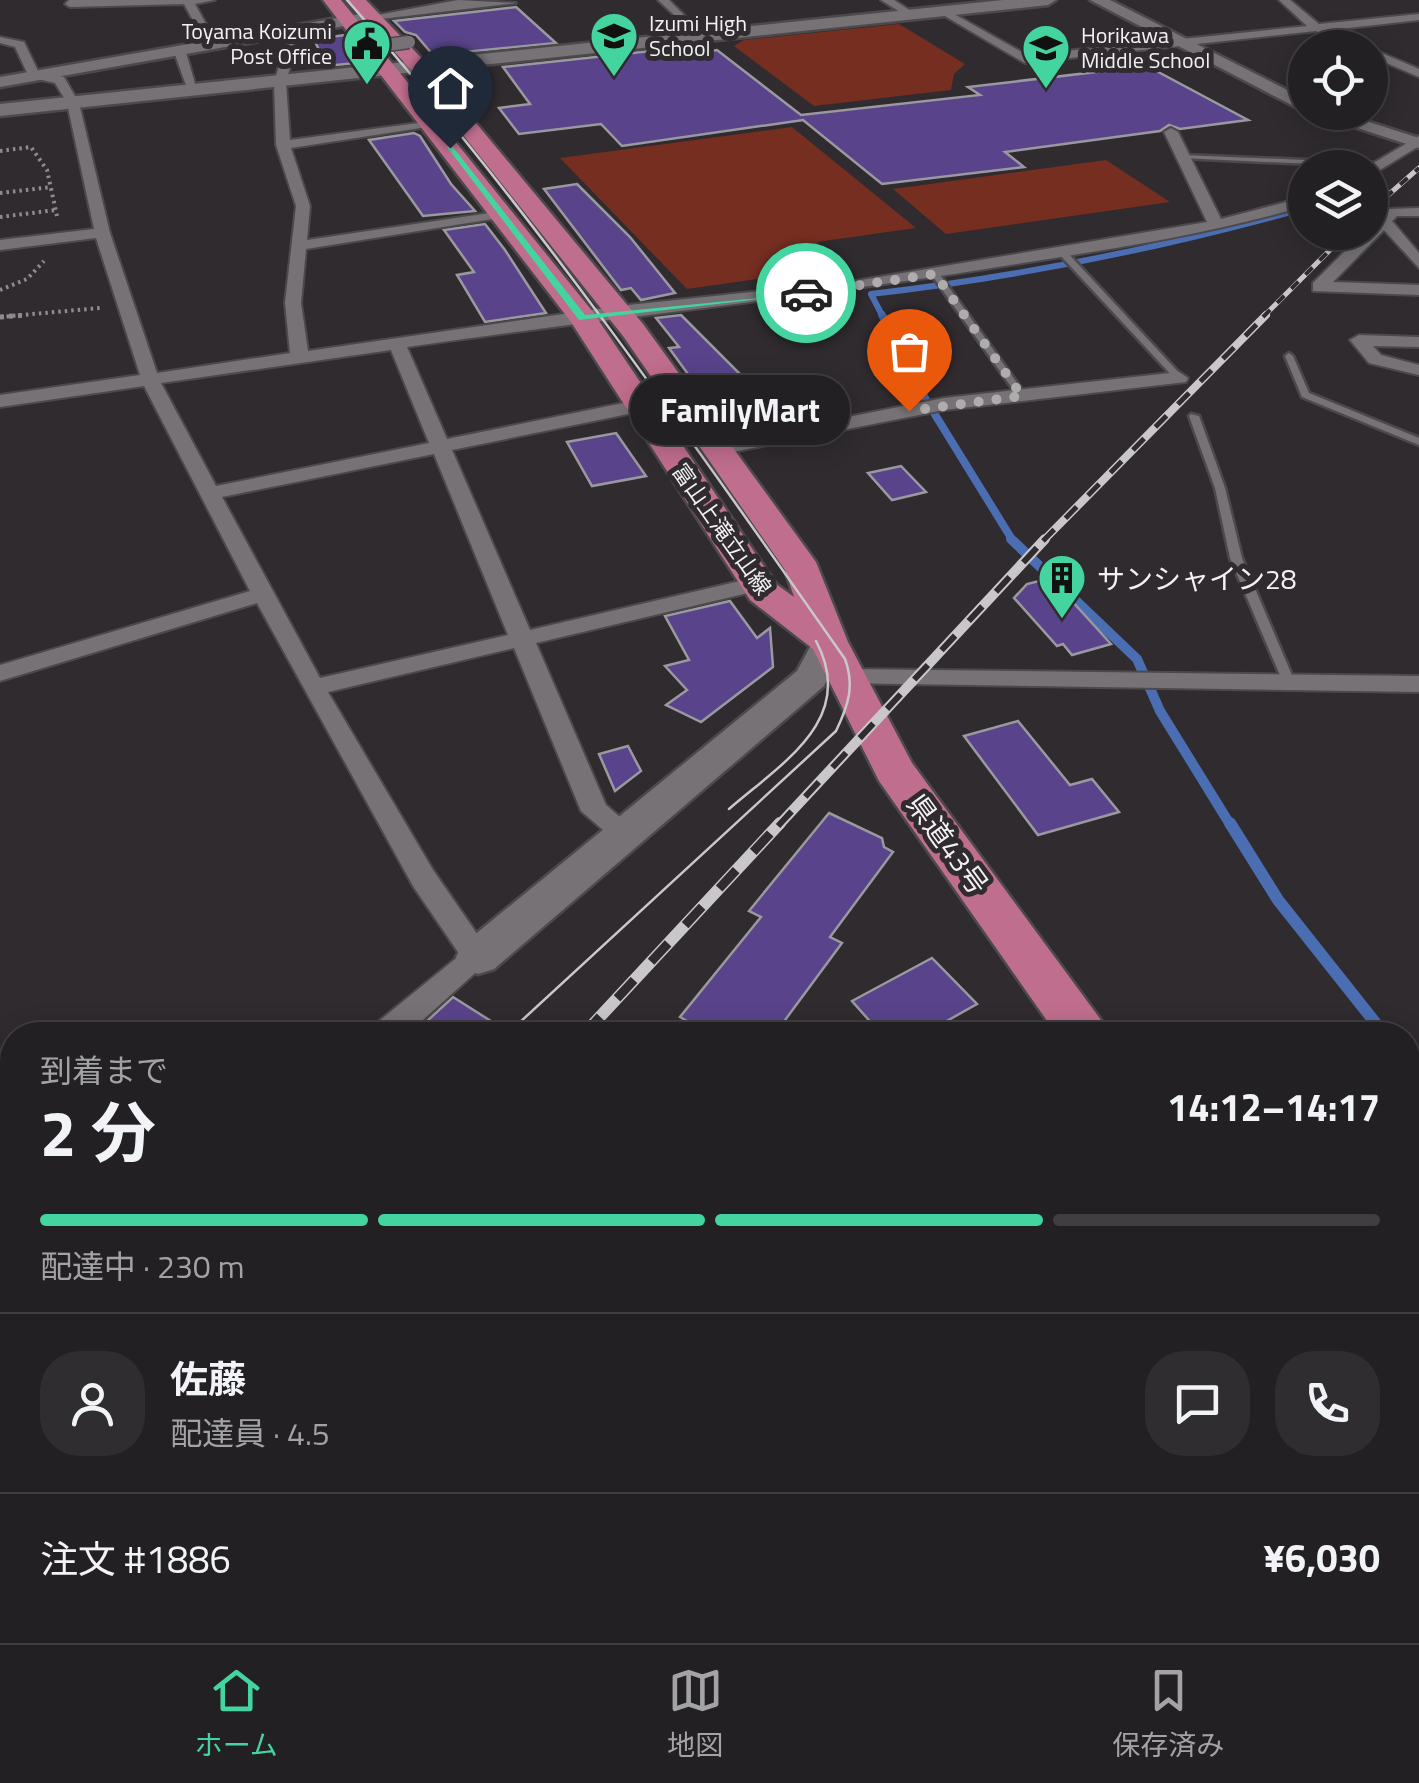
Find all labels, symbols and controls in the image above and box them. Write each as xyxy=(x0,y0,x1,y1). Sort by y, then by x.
place label: Izumi High School xyxy=(649,6,747,65)
school or university icon: Izumi High School xyxy=(588,10,640,78)
place label: Toyama Koizumi Post Office xyxy=(182,14,332,73)
public building icon: Toyama Koizumi Post Office xyxy=(341,18,393,86)
place label: Horikawa Middle School xyxy=(1081,18,1210,77)
school or university icon: Horikawa Middle School xyxy=(1020,22,1072,90)
map controls xyxy=(1288,30,1388,250)
button: locate xyxy=(1288,30,1388,130)
pin xyxy=(408,46,493,149)
icon: home xyxy=(423,61,478,116)
button: layers xyxy=(1288,150,1388,250)
courier xyxy=(756,243,856,343)
icon: car xyxy=(779,266,834,321)
pin xyxy=(867,309,952,412)
icon: bag xyxy=(882,324,937,379)
callout: FamilyMart xyxy=(629,376,849,446)
text: FamilyMart xyxy=(660,386,820,434)
street label: 富山上滝立山線 xyxy=(664,456,780,602)
building icon: サンシャイン28 xyxy=(1036,552,1088,620)
place label: サンシャイン28 xyxy=(1097,557,1296,600)
street label: 県道43号 xyxy=(897,785,999,903)
text: 到着まで xyxy=(40,1046,168,1094)
text: 14:12–14:17 xyxy=(1167,1078,1380,1136)
text: 2 分 xyxy=(40,1082,156,1181)
text: 配達中 · 230 m xyxy=(40,1242,245,1290)
text: 佐藤 xyxy=(170,1350,246,1408)
button: person xyxy=(40,1351,145,1456)
button: chat xyxy=(1145,1351,1250,1456)
button: phone xyxy=(1275,1351,1380,1456)
text: 配達員 · 4.5 xyxy=(170,1409,330,1457)
text: ¥6,030 xyxy=(1264,1529,1380,1587)
text: 注文 #1886 xyxy=(40,1530,231,1588)
tab: ホーム xyxy=(195,1663,278,1766)
tab: 地図 xyxy=(667,1663,723,1766)
tab: 保存済み xyxy=(1112,1663,1224,1766)

